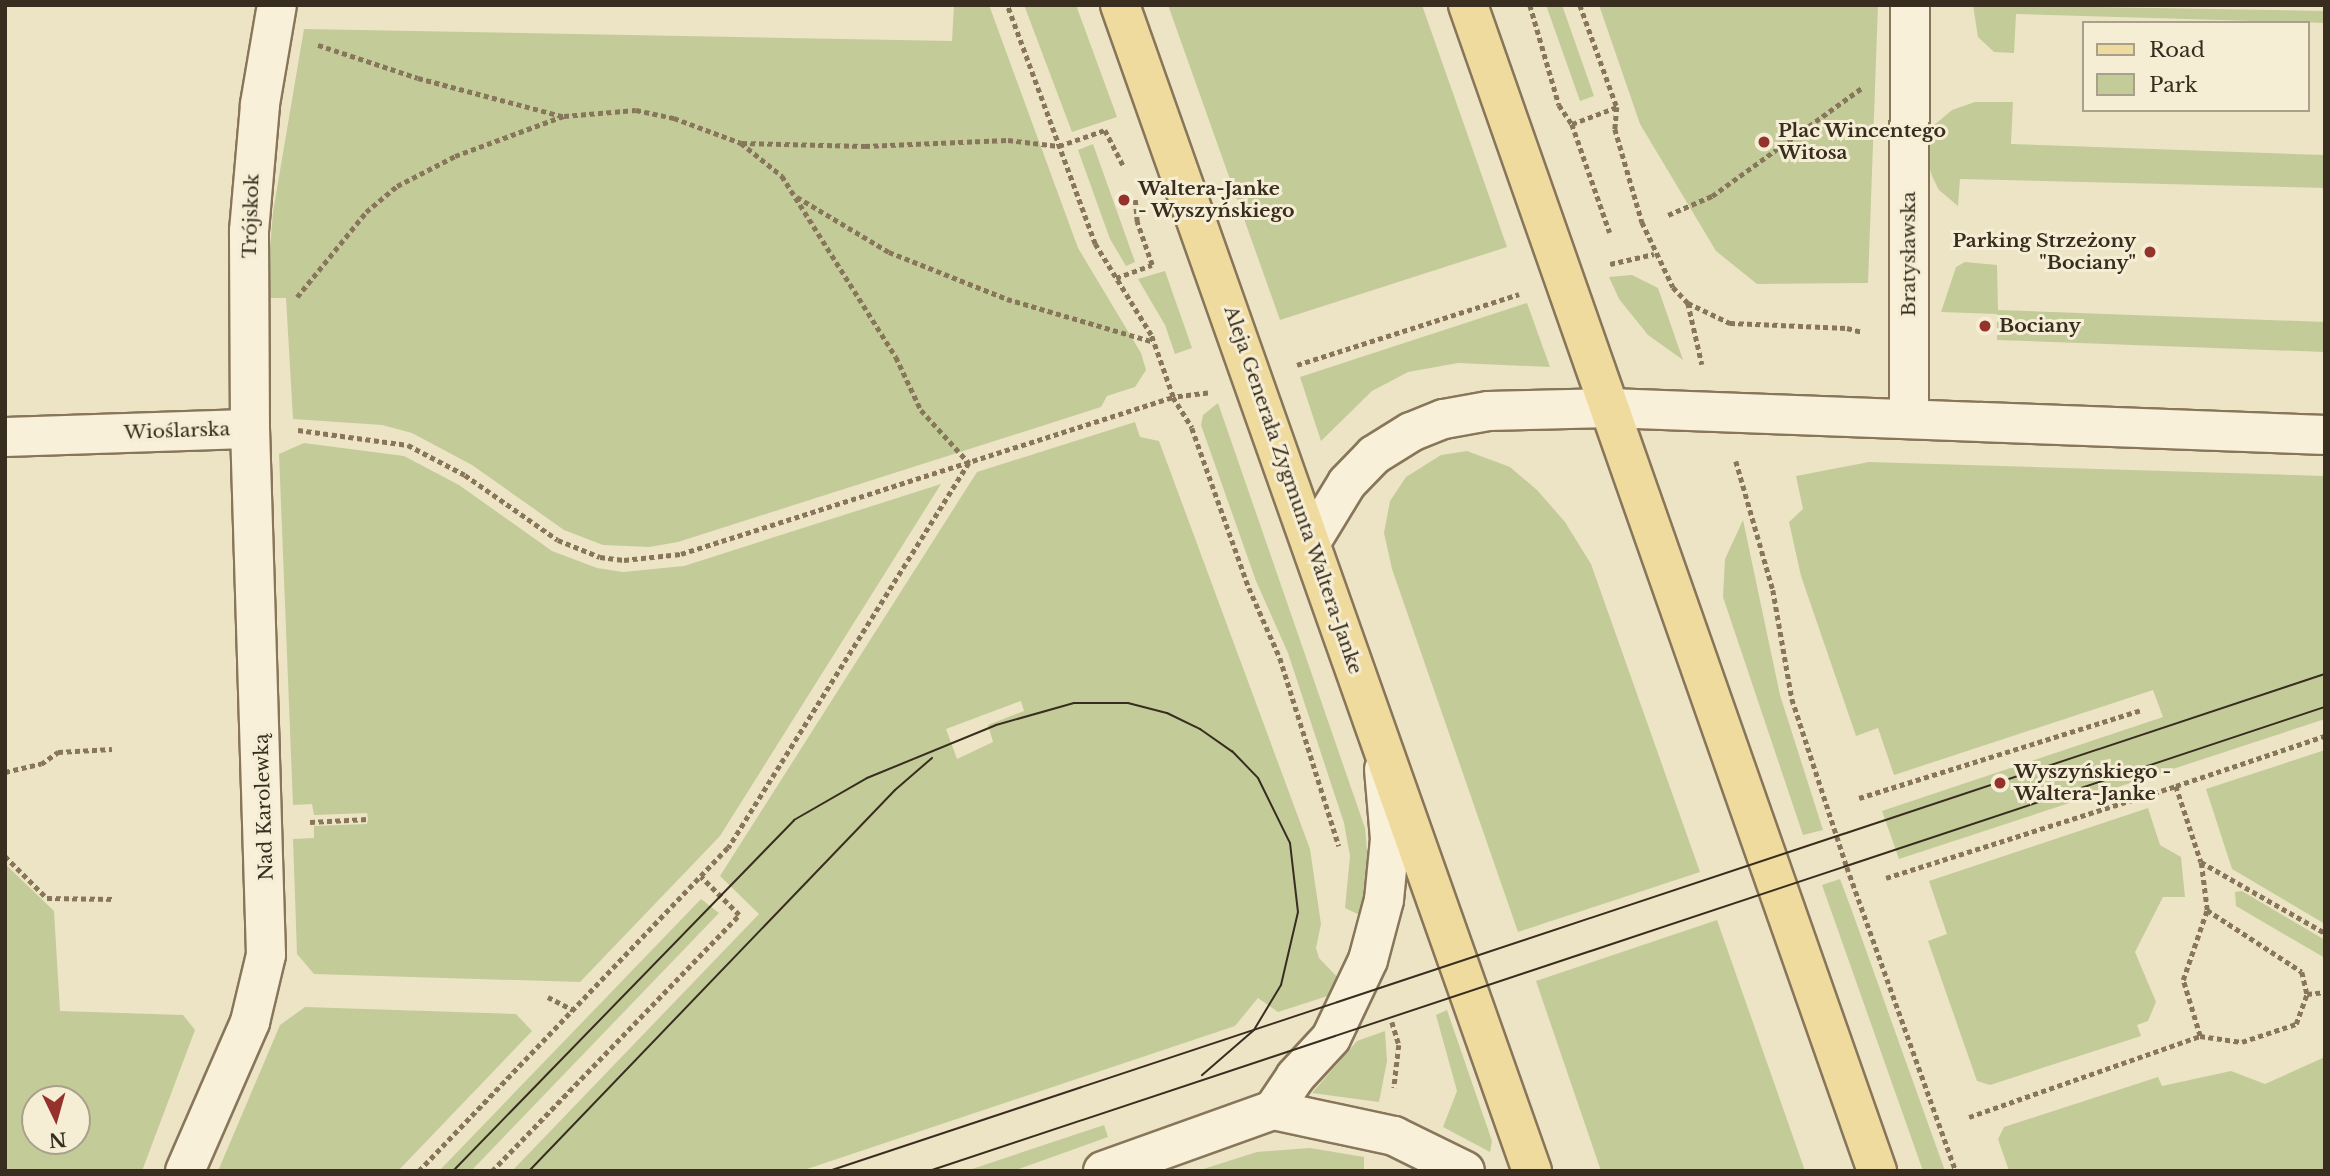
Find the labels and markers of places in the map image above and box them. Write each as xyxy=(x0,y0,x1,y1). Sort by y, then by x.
place label: Plac Wincentego Witosa xyxy=(1778,120,1947,164)
marker: Plac Wincentego Witosa xyxy=(1756,134,1772,150)
place label: Waltera-Janke - Wyszyńskiego xyxy=(1138,178,1295,222)
marker: Waltera-Janke - Wyszyńskiego xyxy=(1116,192,1132,208)
place label: Parking Strzeżony "Bociany" xyxy=(1952,230,2136,274)
marker: Parking Strzeżony "Bociany" xyxy=(2142,244,2158,260)
place label: Bociany xyxy=(1999,315,2081,337)
marker: Bociany xyxy=(1977,318,1993,334)
place label: Wyszyńskiego - Waltera-Janke xyxy=(2014,761,2171,805)
marker: Wyszyńskiego - Waltera-Janke xyxy=(1992,775,2008,791)

